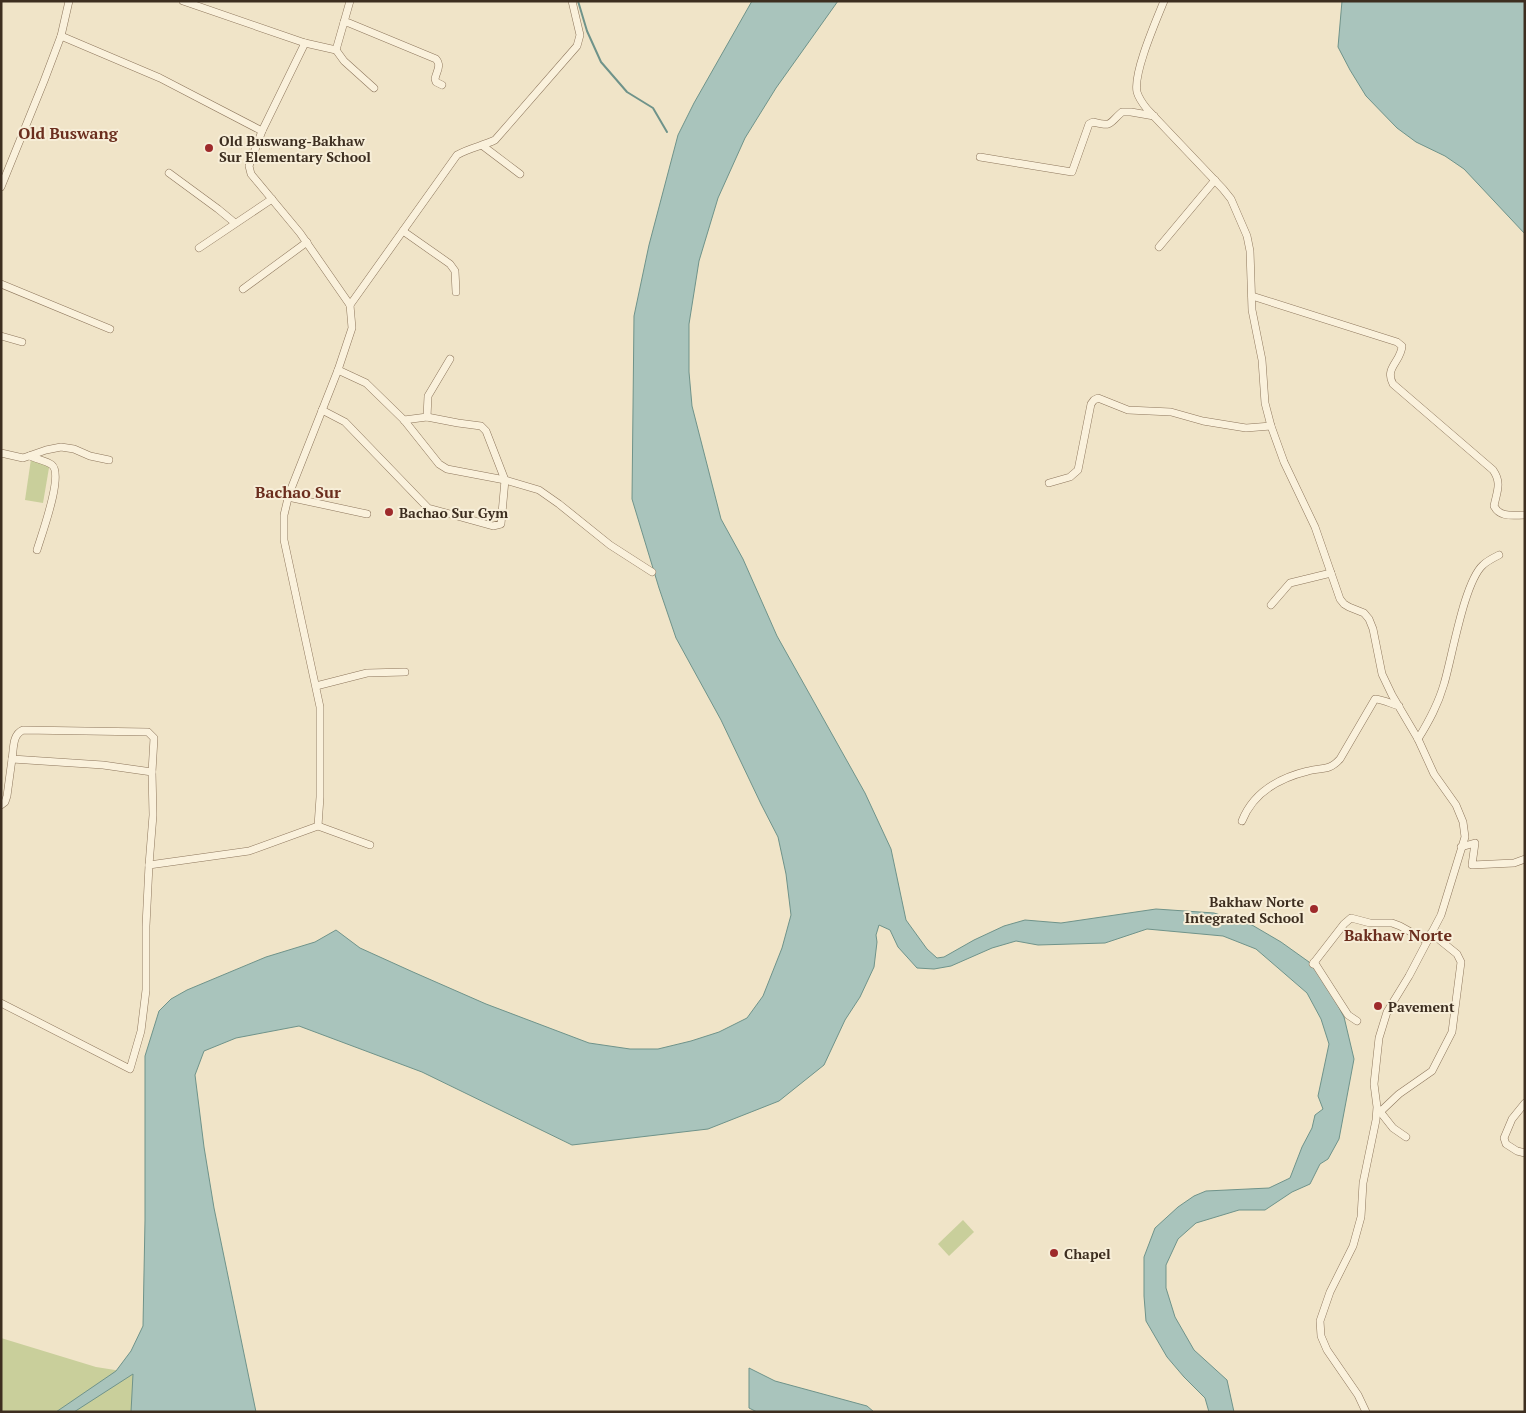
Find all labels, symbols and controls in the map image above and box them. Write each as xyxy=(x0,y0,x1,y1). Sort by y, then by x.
district label: Old Buswang xyxy=(18,122,119,144)
place label: Old Buswang-Bakhaw Sur Elementary School xyxy=(219,131,371,166)
marker: Old Buswang-Bakhaw Sur Elementary School xyxy=(203,142,215,154)
district label: Bachao Sur xyxy=(255,481,341,503)
place label: Bachao Sur Gym xyxy=(399,503,508,522)
marker: Bachao Sur Gym xyxy=(383,506,395,518)
place label: Bakhaw Norte Integrated School xyxy=(1185,892,1304,927)
marker: Bakhaw Norte Integrated School xyxy=(1308,903,1320,915)
district label: Bakhaw Norte xyxy=(1344,924,1452,946)
place label: Pavement xyxy=(1388,997,1455,1016)
marker: Pavement xyxy=(1372,1000,1384,1012)
place label: Chapel xyxy=(1064,1244,1111,1263)
marker: Chapel xyxy=(1048,1247,1060,1259)

